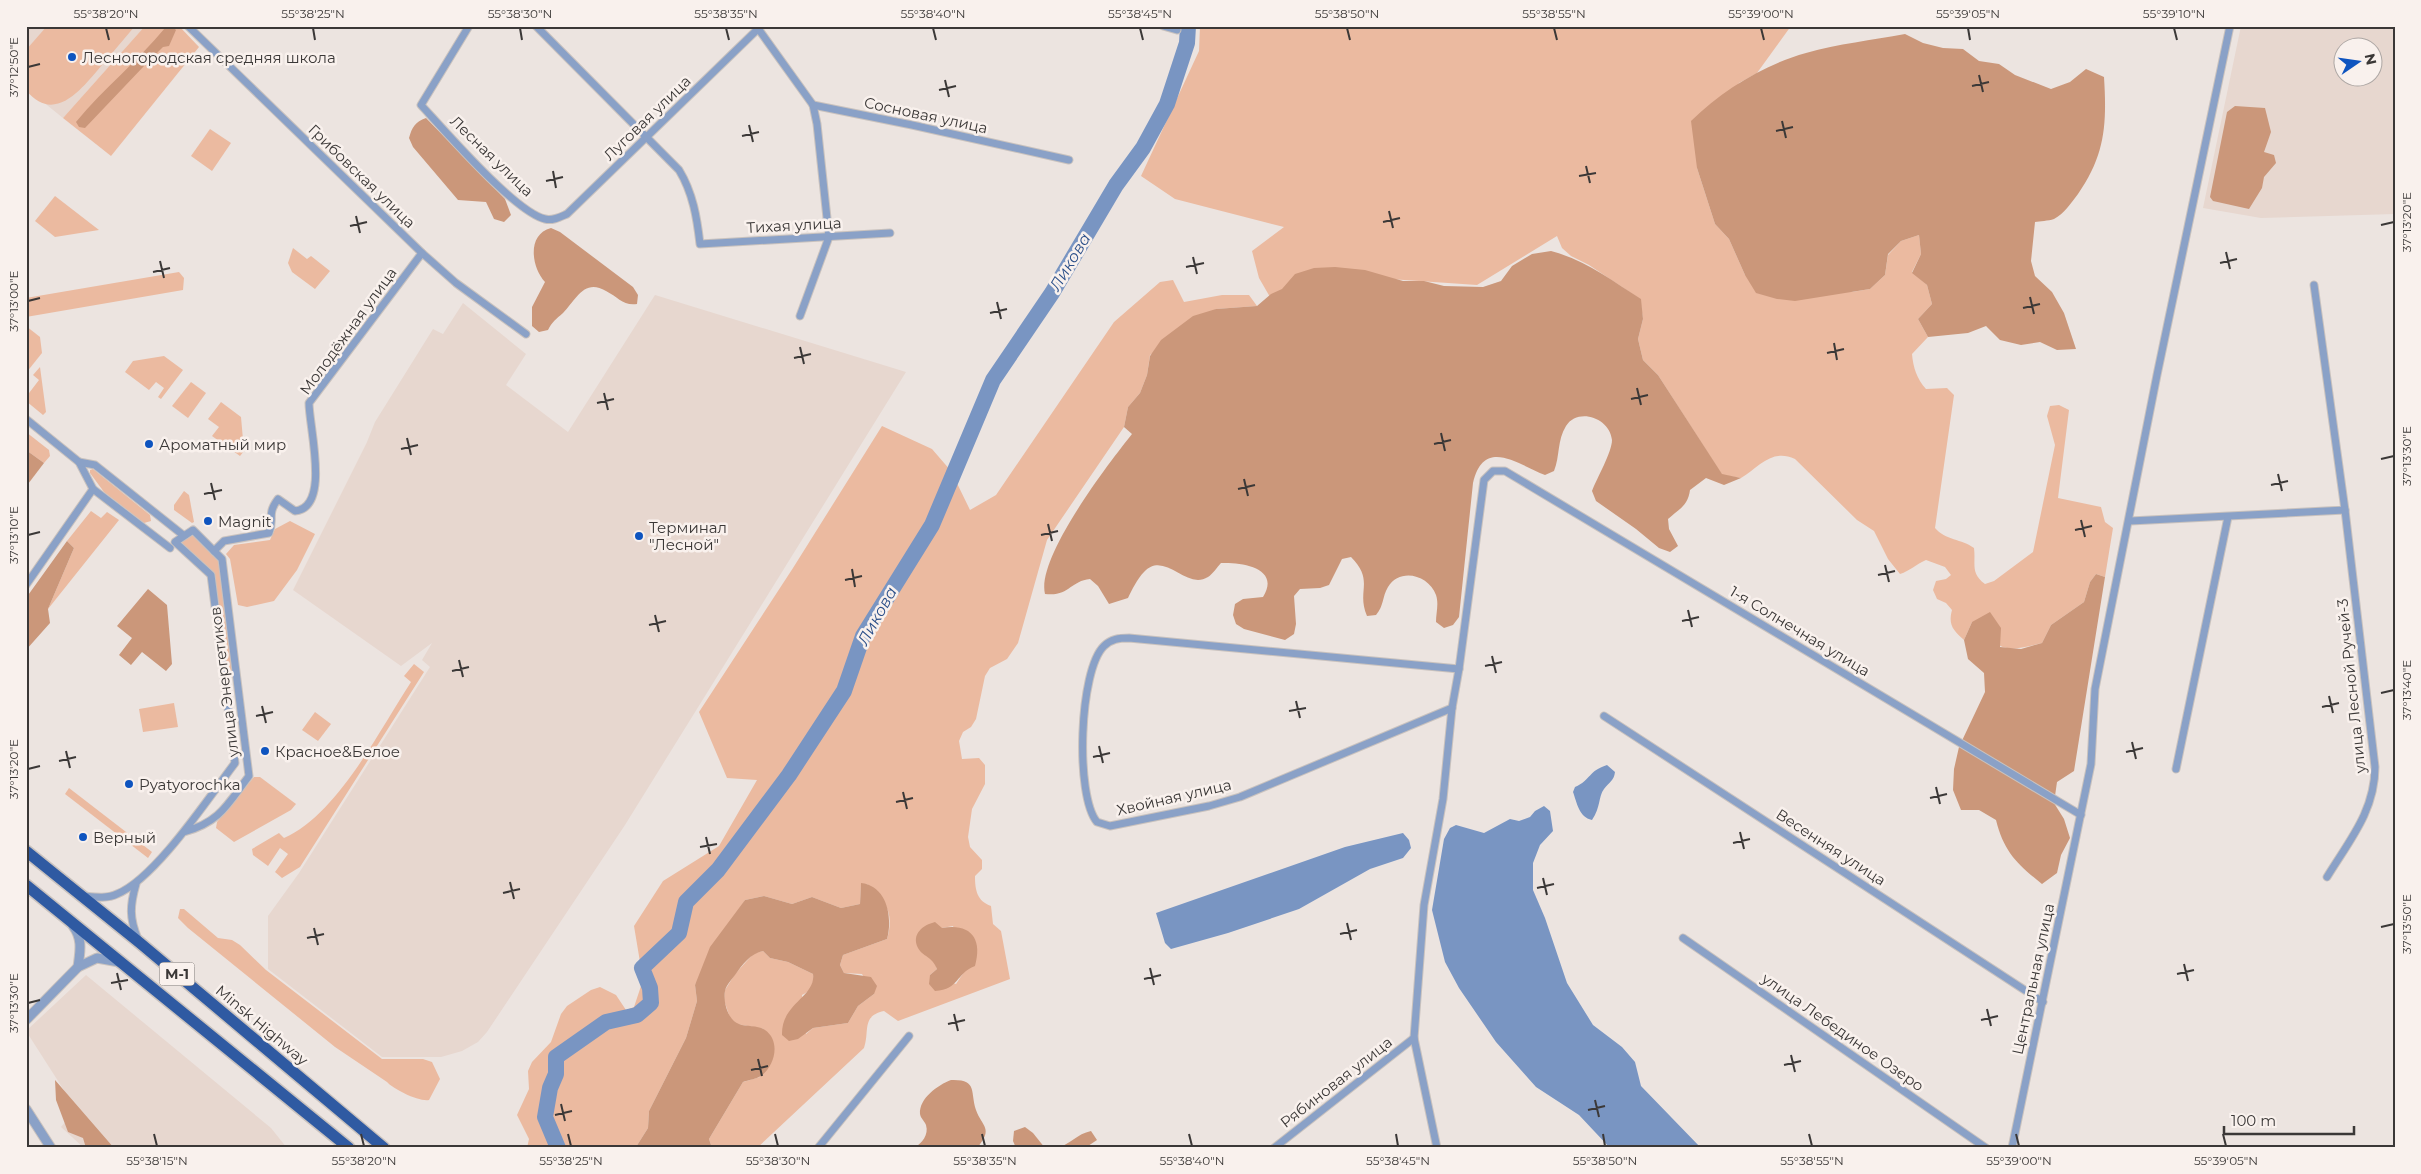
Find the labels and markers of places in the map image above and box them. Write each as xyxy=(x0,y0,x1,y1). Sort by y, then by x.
place label: Лесногородская средняя школа xyxy=(82,48,336,67)
marker: Лесногородская средняя школа xyxy=(66,51,78,63)
place label: Ароматный мир xyxy=(159,435,286,454)
marker: Ароматный мир xyxy=(143,438,155,450)
place label: Magnit xyxy=(218,512,272,531)
marker: Magnit xyxy=(202,515,214,527)
place label: Терминал "Лесной" xyxy=(649,518,727,554)
marker: Терминал "Лесной" xyxy=(633,530,645,542)
place label: Красное&Белое xyxy=(275,742,400,761)
marker: Красное&Белое xyxy=(259,745,271,757)
place label: Pyatyorochka xyxy=(139,775,241,794)
marker: Pyatyorochka xyxy=(123,778,135,790)
place label: Верный xyxy=(93,828,156,847)
marker: Верный xyxy=(77,831,89,843)

